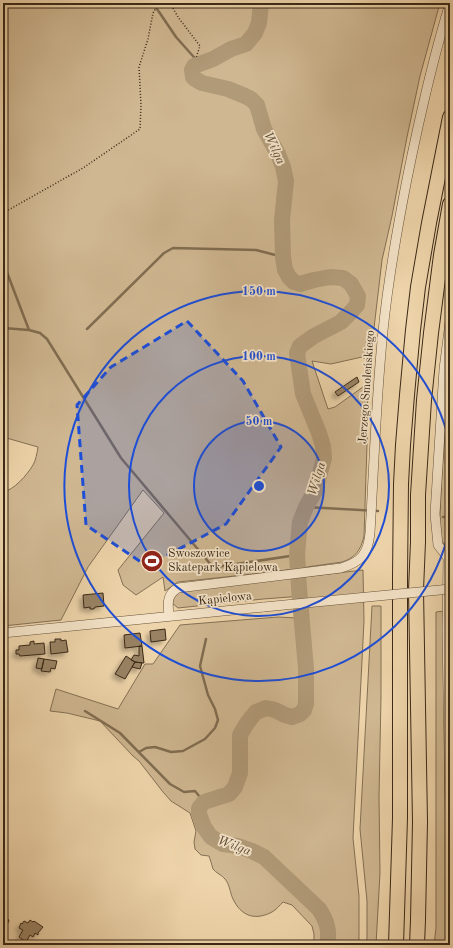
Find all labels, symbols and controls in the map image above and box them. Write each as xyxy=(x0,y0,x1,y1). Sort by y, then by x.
water label: Wilga xyxy=(261,129,287,167)
text: 150 m xyxy=(242,285,276,298)
street label: Jerzego Smoleńskiego xyxy=(357,330,377,444)
text: 100 m xyxy=(242,351,276,363)
text: 50 m xyxy=(246,415,273,428)
water label: Wilga xyxy=(306,460,328,498)
centre of rings xyxy=(252,479,266,493)
sports icon: Swoszowice Skatepark Kąpielowa xyxy=(139,548,165,574)
place label: Swoszowice Skatepark Kąpielowa xyxy=(168,548,278,574)
street label: Kąpielowa xyxy=(198,590,252,608)
water label: Wilga xyxy=(215,834,253,858)

